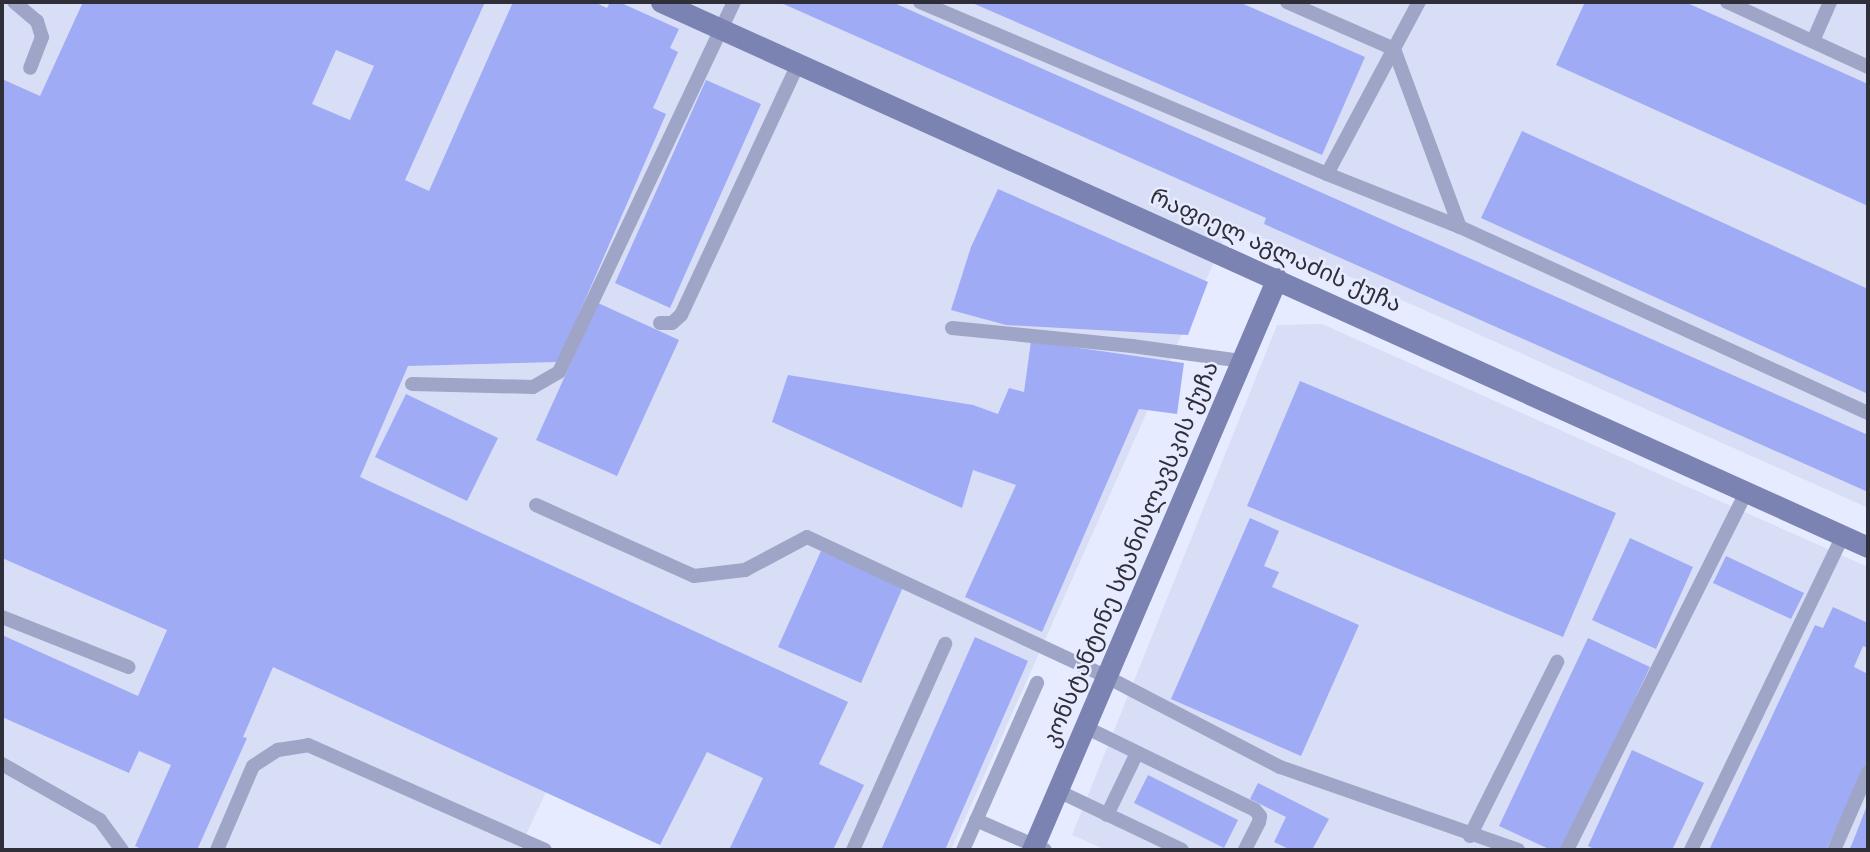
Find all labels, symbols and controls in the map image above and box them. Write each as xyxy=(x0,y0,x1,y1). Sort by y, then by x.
street label: რაფიელ აგლაძის ქუჩა xyxy=(1146,182,1406,318)
street label: კონსტანტინე სტანისლავსკის ქუჩა xyxy=(1036,357,1224,751)

